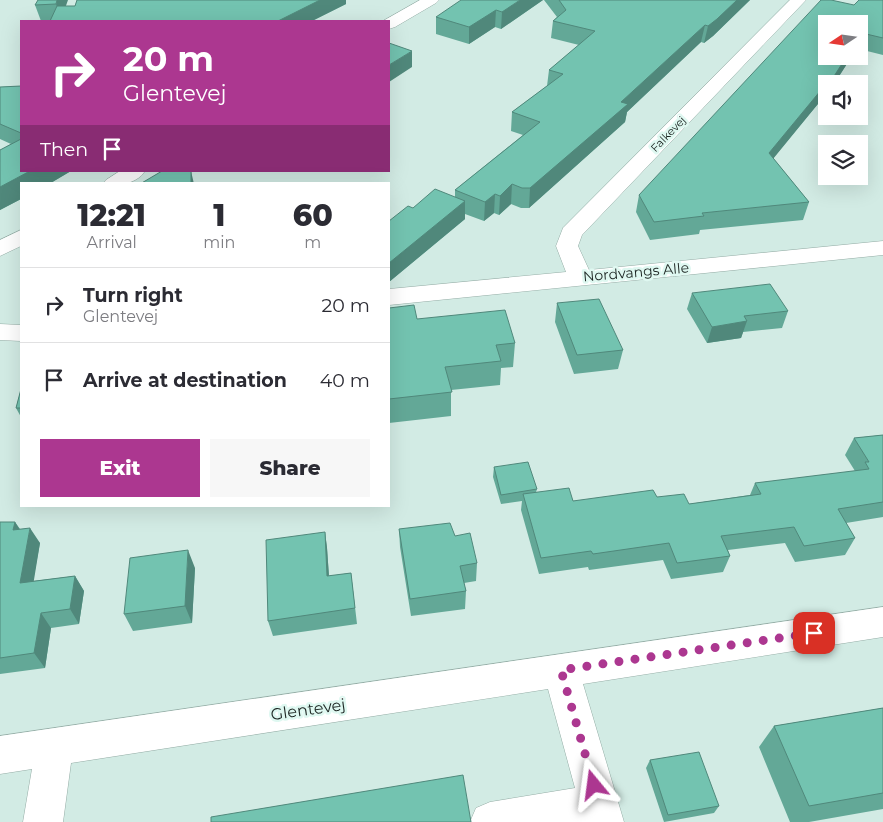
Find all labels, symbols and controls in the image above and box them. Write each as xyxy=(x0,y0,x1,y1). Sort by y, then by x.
north arrow xyxy=(818,15,868,65)
map controls xyxy=(818,15,868,185)
text: 20 m xyxy=(123,37,214,80)
icon: right xyxy=(40,40,105,105)
button: sound xyxy=(818,75,868,125)
text: Glentevej xyxy=(123,80,226,107)
street label: Falkevej xyxy=(648,113,688,155)
icon: arrive xyxy=(98,135,126,163)
button: layers xyxy=(818,135,868,185)
text: Then xyxy=(40,138,88,161)
text: 12:21 xyxy=(77,197,146,234)
text: 1 xyxy=(213,197,225,234)
text: 60 xyxy=(293,197,333,234)
text: Arrival xyxy=(86,233,137,252)
text: min xyxy=(203,233,235,252)
text: m xyxy=(304,233,321,252)
street label: Nordvangs Alle xyxy=(582,258,690,286)
text: Turn right xyxy=(83,284,183,307)
icon: right xyxy=(40,291,68,319)
text: 20 m xyxy=(322,294,370,317)
text: Glentevej xyxy=(83,307,158,326)
icon: arrive xyxy=(40,366,68,394)
text: Arrive at destination xyxy=(83,369,287,392)
text: 40 m xyxy=(320,369,370,392)
button: Exit xyxy=(40,439,200,497)
button: Share xyxy=(210,439,370,497)
pin xyxy=(793,612,835,654)
icon: arrive xyxy=(800,619,828,647)
street label: Glentevej xyxy=(270,695,347,724)
position arrow xyxy=(567,758,619,810)

